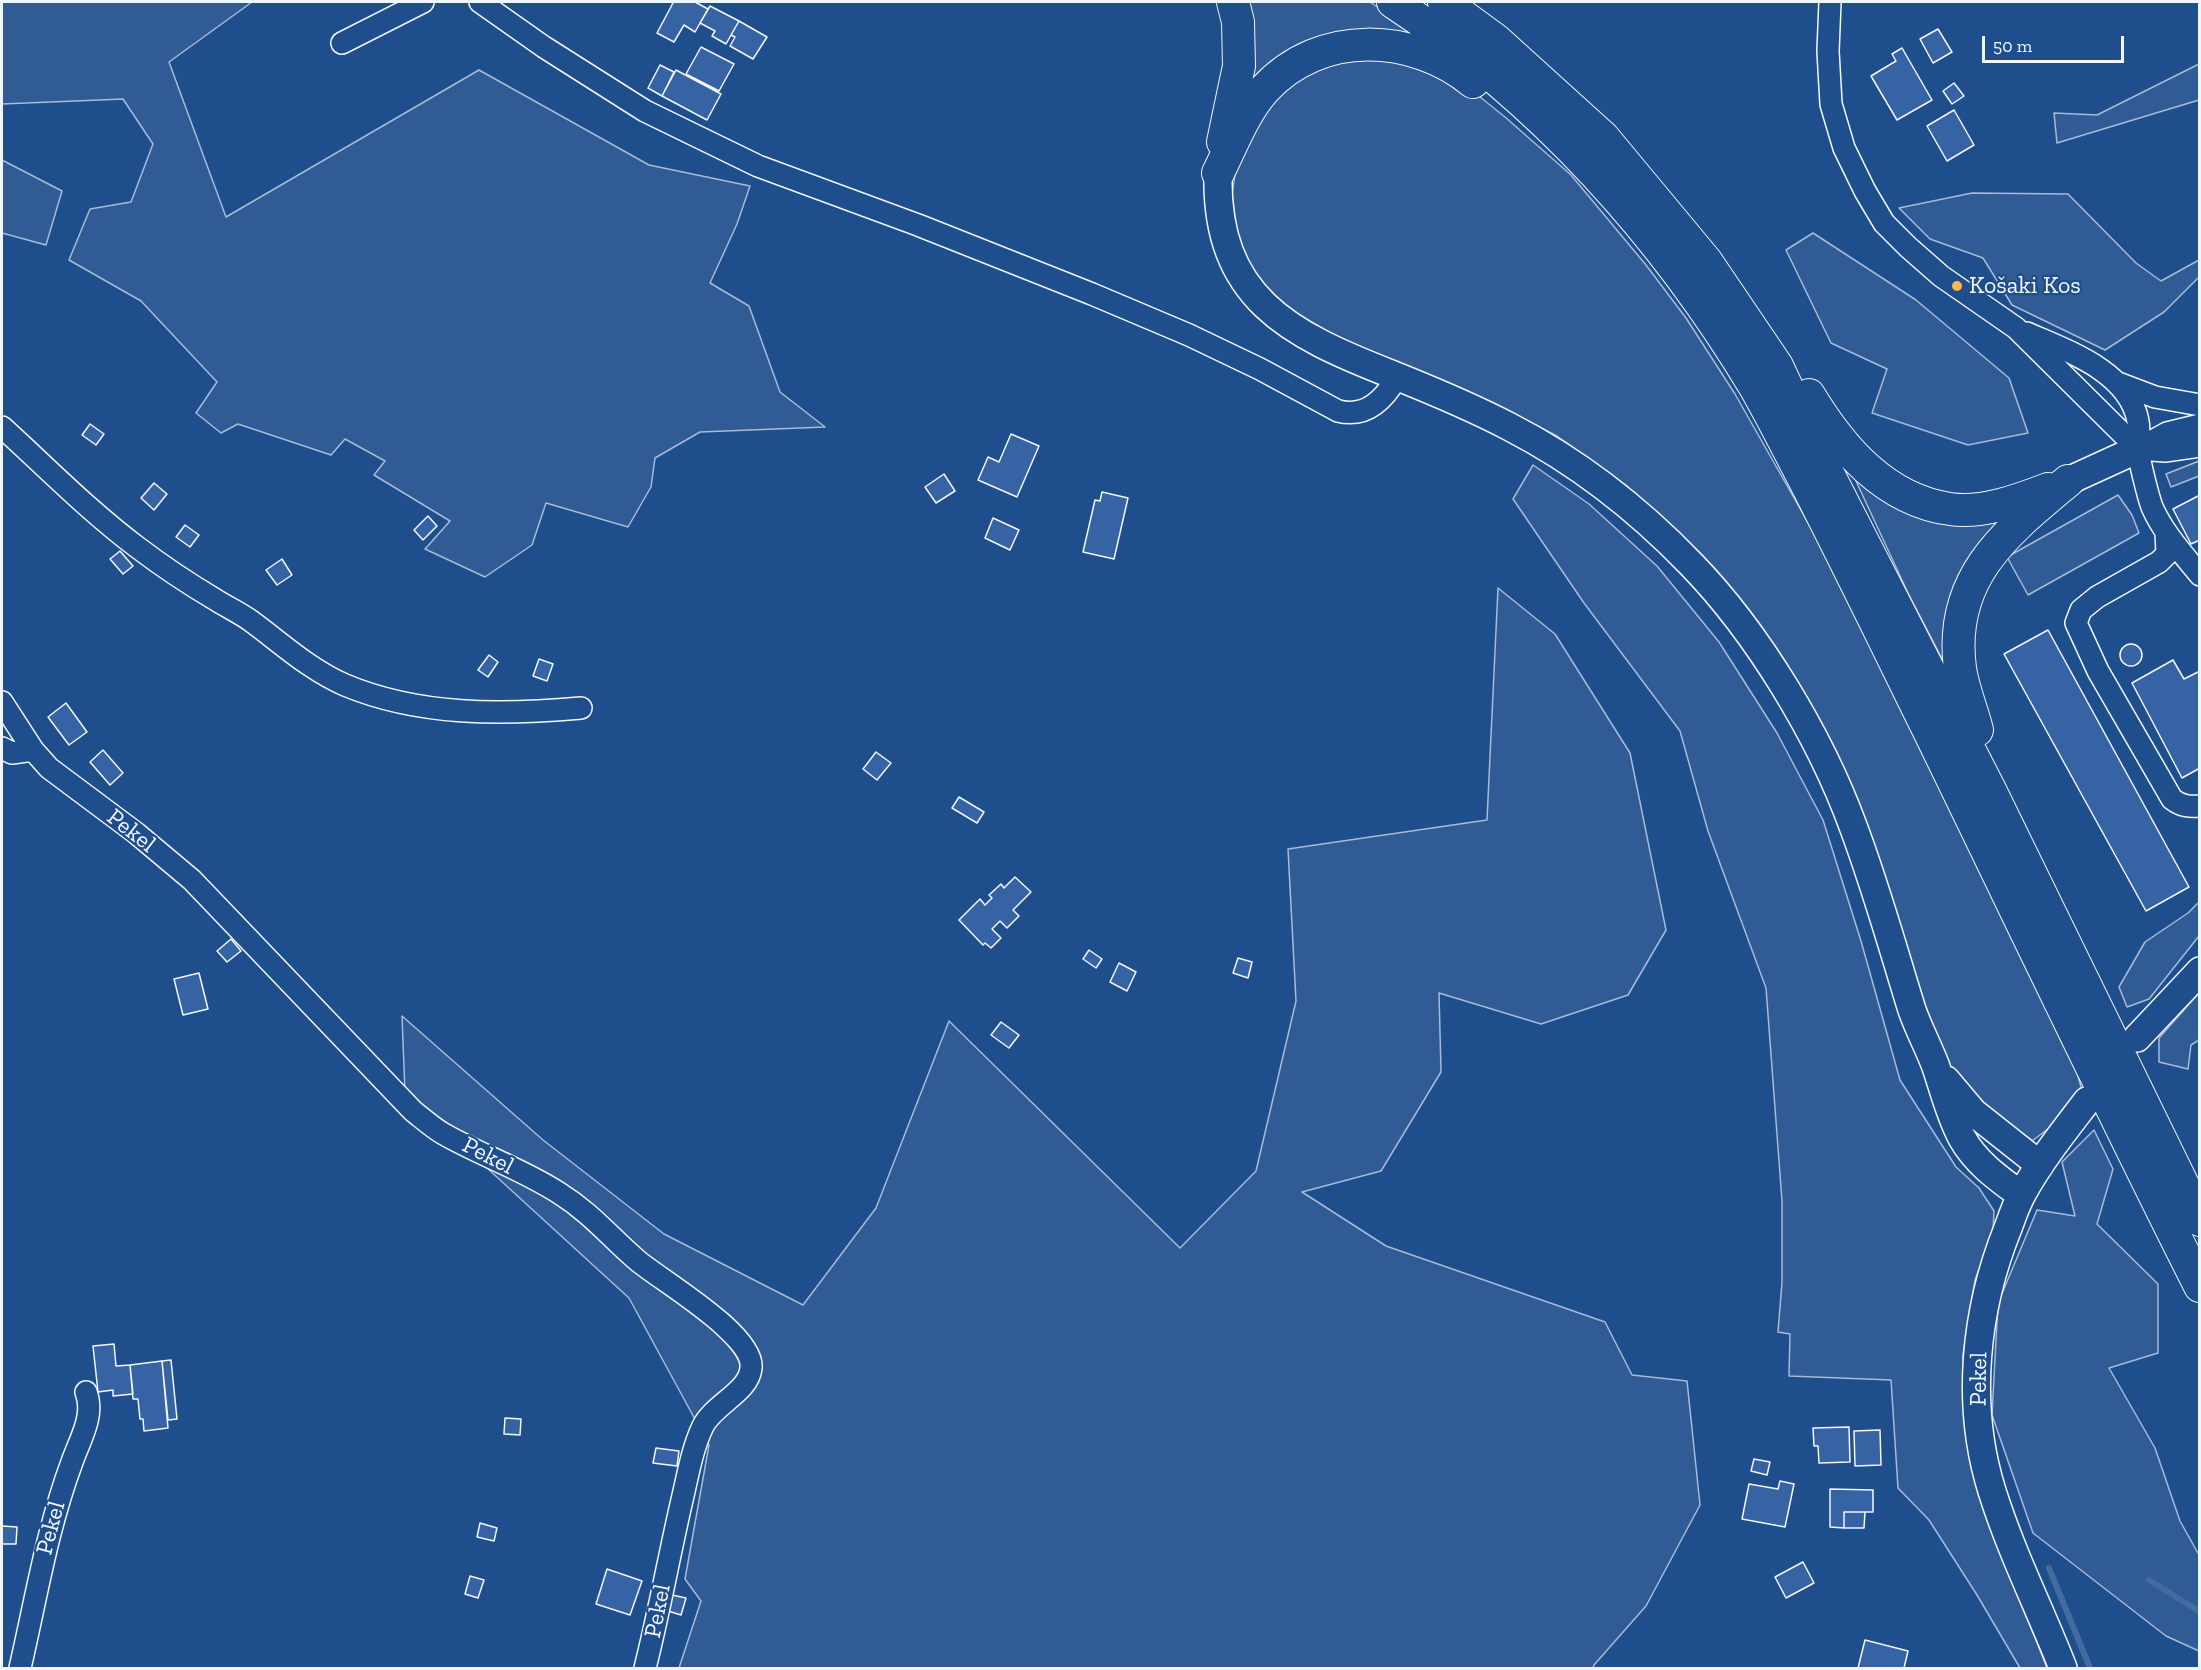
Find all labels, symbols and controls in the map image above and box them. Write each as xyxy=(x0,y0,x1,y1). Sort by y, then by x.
scale bar xyxy=(1985,24,2128,62)
text: 50 m xyxy=(1993,35,2032,57)
place label: Košaki Kos xyxy=(1969,272,2081,300)
marker: Košaki Kos xyxy=(1950,279,1964,293)
street label: Pekel xyxy=(101,803,161,859)
street label: Pekel xyxy=(457,1131,519,1181)
street label: Pekel xyxy=(1964,1352,1994,1406)
street label: Pekel xyxy=(30,1498,72,1558)
street label: Pekel xyxy=(639,1582,677,1640)

